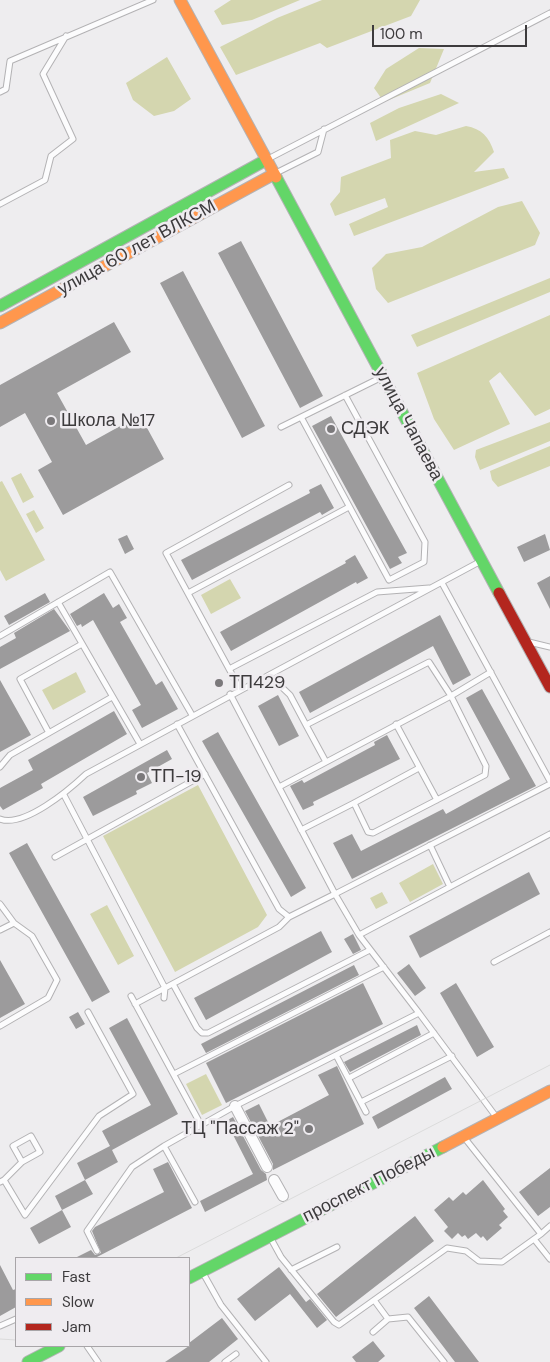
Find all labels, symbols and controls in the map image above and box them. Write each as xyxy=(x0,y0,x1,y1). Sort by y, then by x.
scale bar xyxy=(375,15,530,47)
text: 100 m xyxy=(380,24,423,44)
street label: улица 60 лет ВЛКСМ xyxy=(54,196,220,300)
street label: улица Чапаева xyxy=(369,364,447,484)
place label: Школа №17 xyxy=(61,410,155,432)
marker: Школа №17 xyxy=(45,415,57,427)
place label: СДЭК xyxy=(341,418,389,440)
marker: СДЭК xyxy=(325,423,337,435)
place label: ТП429 xyxy=(229,672,285,694)
marker: ТП429 xyxy=(213,677,225,689)
place label: ТП-19 xyxy=(151,766,202,788)
marker: ТП-19 xyxy=(135,771,147,783)
place label: ТЦ "Пассаж 2" xyxy=(181,1118,299,1140)
marker: ТЦ "Пассаж 2" xyxy=(303,1123,315,1135)
street label: проспект Победы xyxy=(299,1142,439,1228)
legend xyxy=(15,1257,190,1347)
text: Fast xyxy=(62,1267,91,1287)
text: Slow xyxy=(62,1292,94,1312)
text: Jam xyxy=(62,1317,91,1337)

